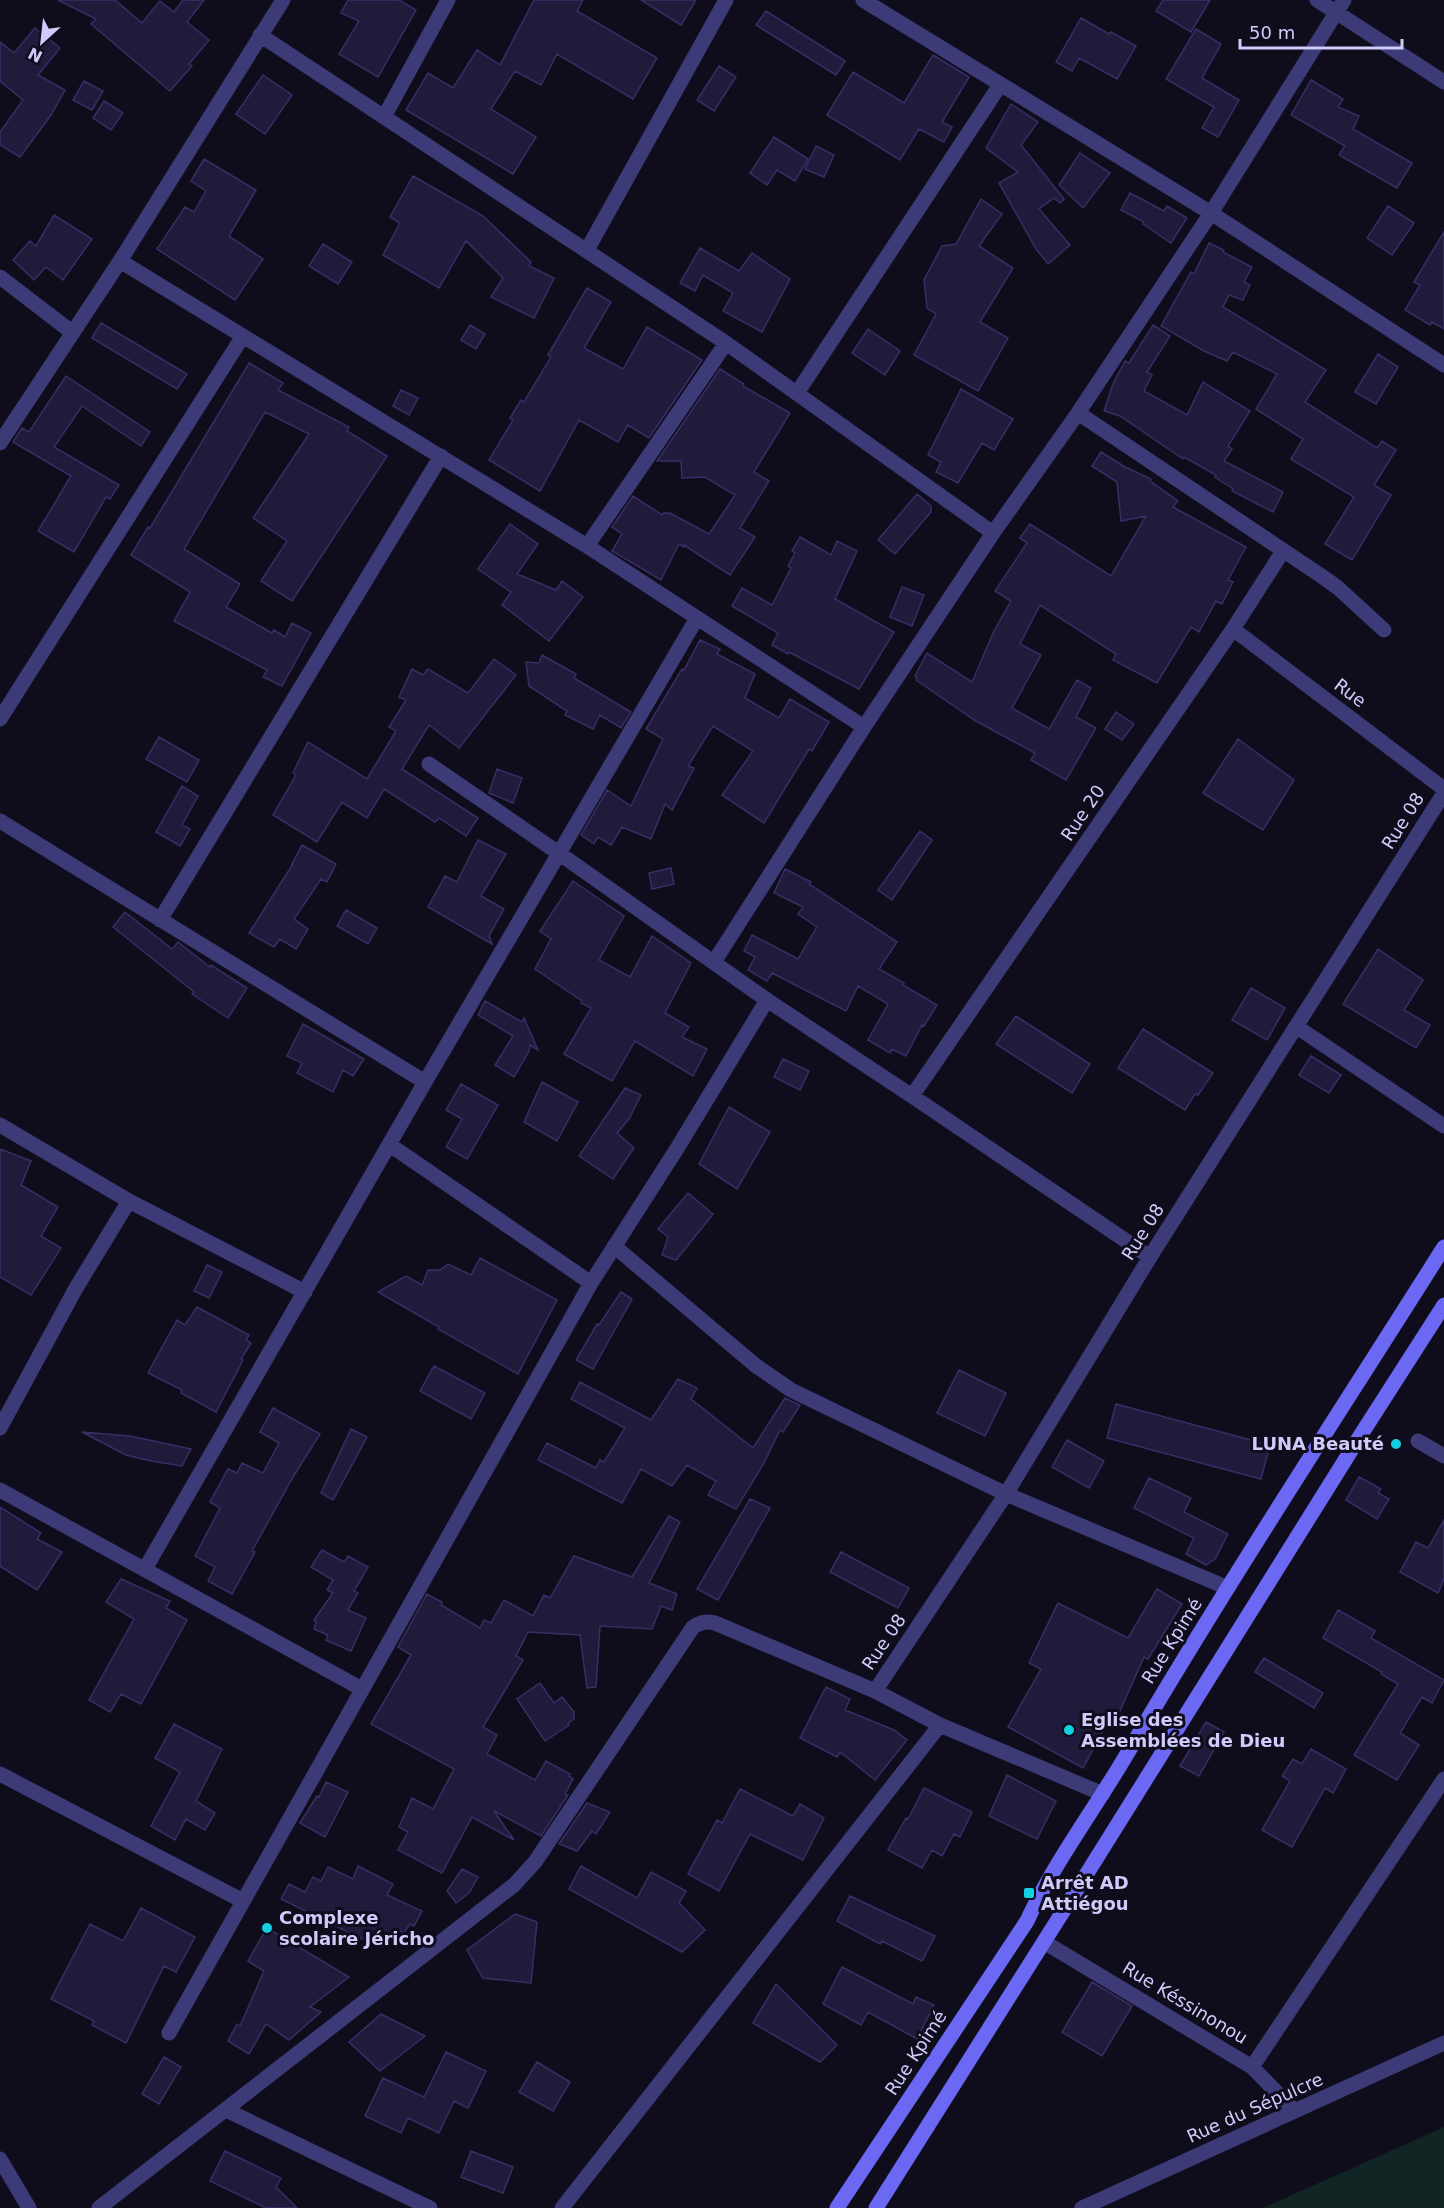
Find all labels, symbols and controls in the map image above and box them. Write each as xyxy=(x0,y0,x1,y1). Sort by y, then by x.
north arrow xyxy=(12,12,72,72)
scale bar xyxy=(1240,12,1402,50)
text: 50 m xyxy=(1249,22,1295,43)
text: N xyxy=(25,43,46,66)
street label: Rue xyxy=(1330,674,1370,711)
street label: Rue 20 xyxy=(1056,781,1109,845)
street label: Rue 08 xyxy=(1377,789,1428,853)
street label: Rue 08 xyxy=(1117,1200,1168,1264)
place label: LUNA Beauté xyxy=(1252,1433,1384,1454)
marker: LUNA Beauté xyxy=(1389,1437,1403,1451)
street label: Rue Kpimé xyxy=(1137,1594,1206,1687)
street label: Rue 08 xyxy=(857,1610,910,1674)
place label: Eglise des Assemblées de Dieu xyxy=(1081,1709,1285,1751)
marker: Eglise des Assemblées de Dieu xyxy=(1062,1723,1076,1737)
place label: Arrêt AD Attiégou xyxy=(1041,1872,1129,1914)
marker: Arrêt AD Attiégou xyxy=(1022,1886,1036,1900)
place label: Complexe scolaire Jéricho xyxy=(279,1907,434,1949)
marker: Complexe scolaire Jéricho xyxy=(260,1921,274,1935)
street label: Rue Késsinonou xyxy=(1119,1957,1251,2048)
street label: Rue Kpimé xyxy=(880,2006,951,2099)
street label: Rue du Sépulcre xyxy=(1183,2068,1326,2147)

